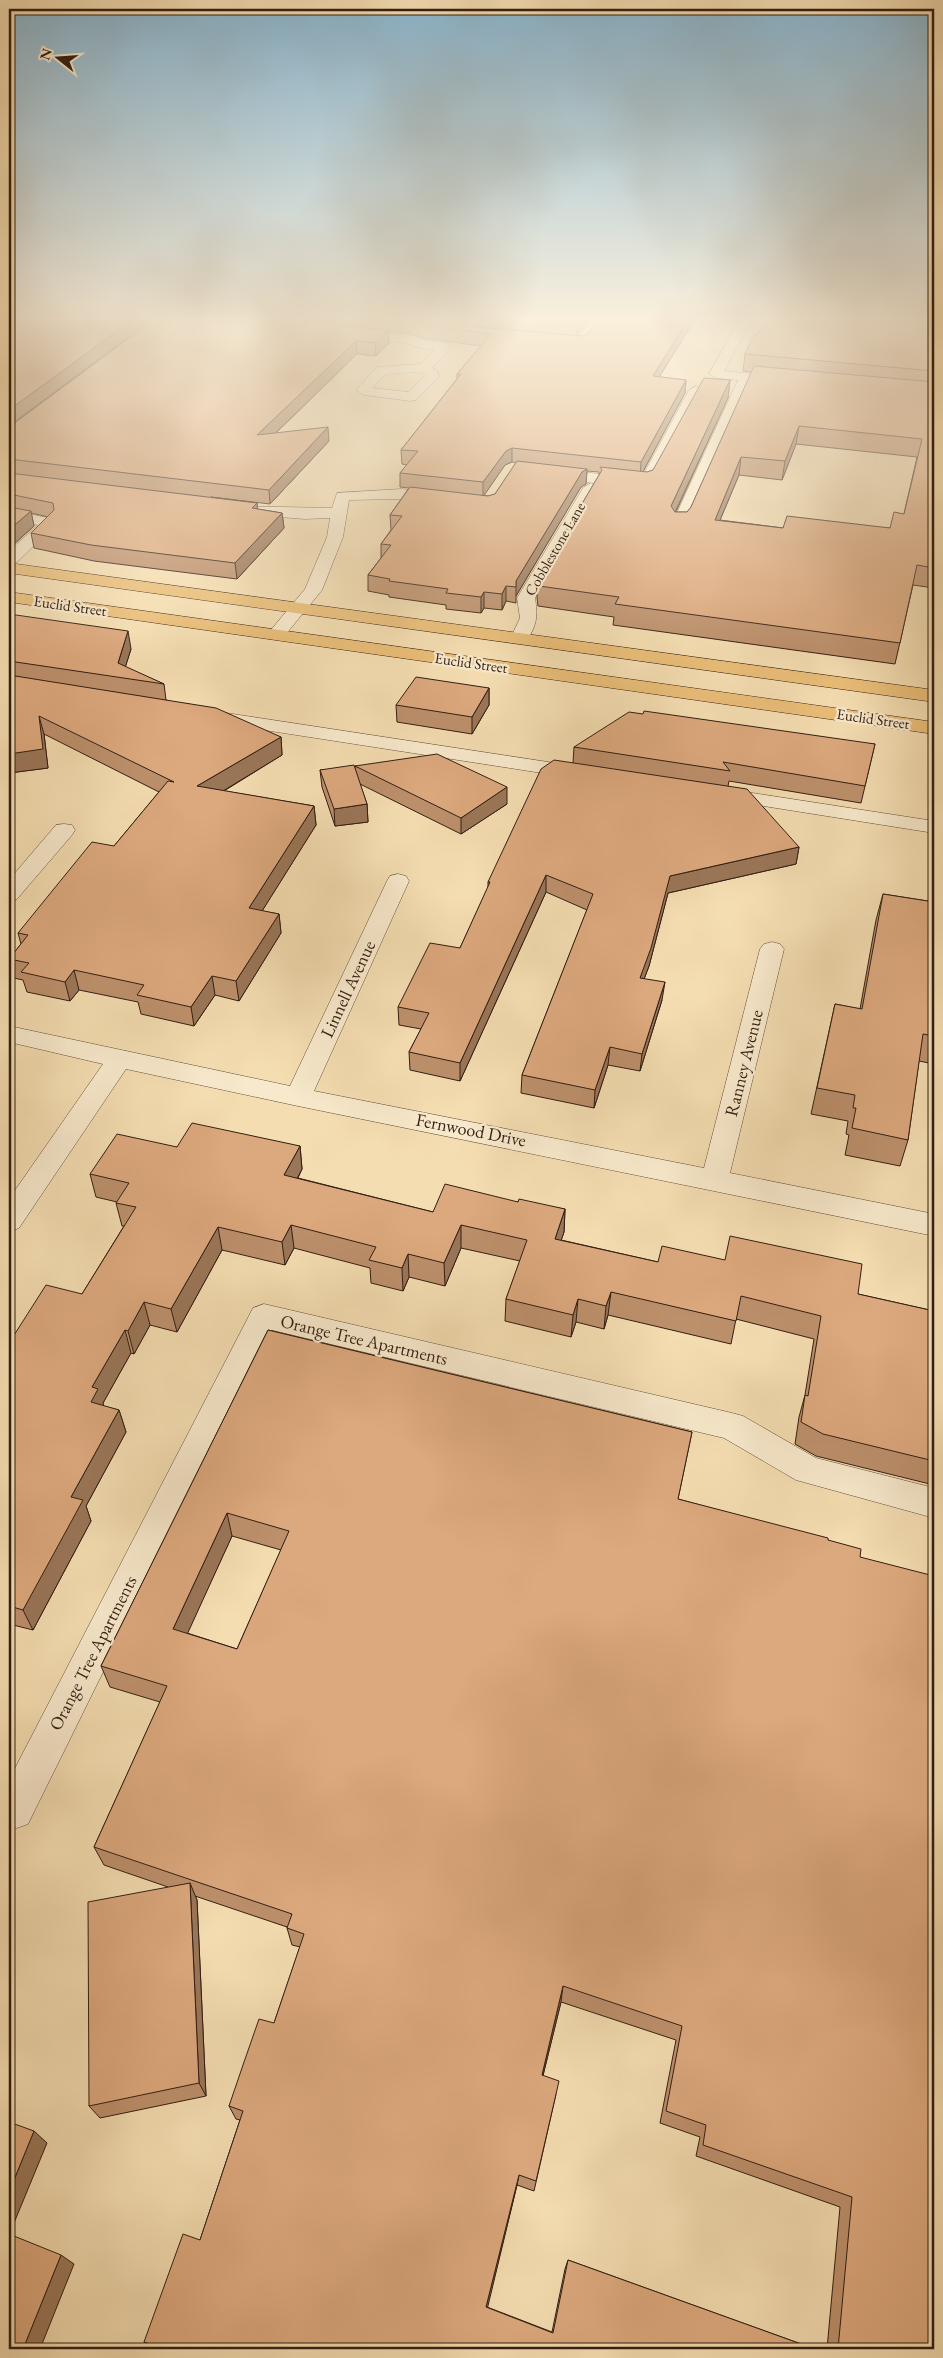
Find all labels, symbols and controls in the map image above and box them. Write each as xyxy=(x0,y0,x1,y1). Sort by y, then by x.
north arrow xyxy=(32,32,82,82)
text: N xyxy=(35,46,56,62)
street label: Cobblestone Lane xyxy=(520,498,589,599)
street label: Euclid Street xyxy=(32,591,108,620)
street label: Euclid Street xyxy=(433,648,509,677)
street label: Euclid Street xyxy=(835,704,911,733)
street label: Linnell Avenue xyxy=(315,936,380,1041)
street label: Ranney Avenue xyxy=(719,1007,768,1119)
street label: Fernwood Drive xyxy=(414,1108,528,1151)
street label: Orange Tree Apartments xyxy=(278,1309,450,1370)
street label: Orange Tree Apartments xyxy=(44,1571,142,1734)

